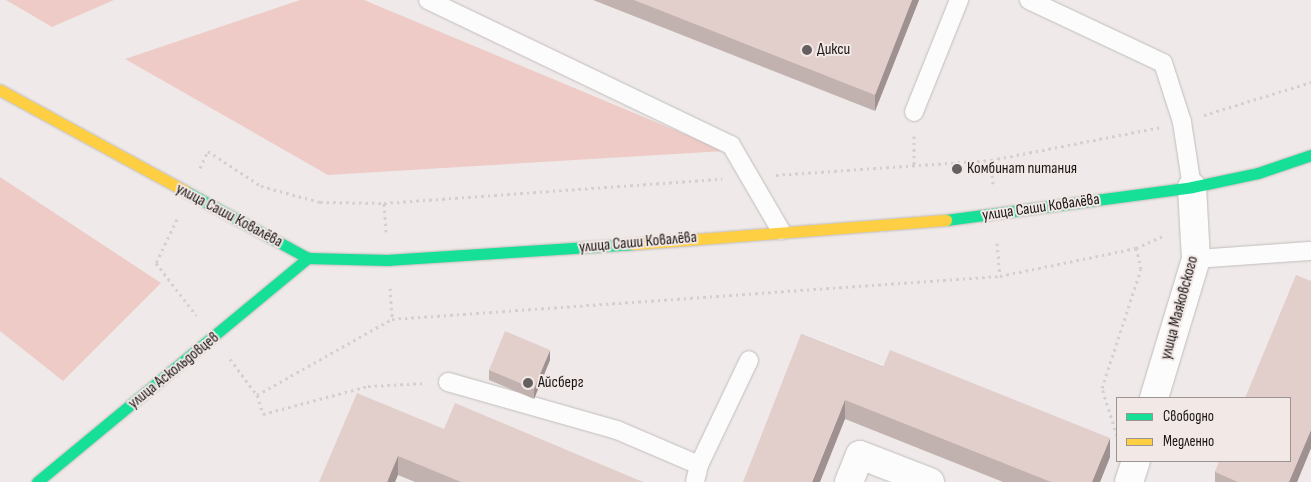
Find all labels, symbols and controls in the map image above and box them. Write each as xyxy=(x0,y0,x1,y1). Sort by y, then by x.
place label: Дикси xyxy=(817,40,850,60)
marker: Дикси xyxy=(801,44,813,56)
place label: Комбинат питания xyxy=(967,159,1077,179)
marker: Комбинат питания xyxy=(951,163,963,175)
street label: улица Саши Ковалёва xyxy=(172,180,286,252)
street label: улица Саши Ковалёва xyxy=(981,190,1101,226)
street label: улица Саши Ковалёва xyxy=(578,228,698,258)
street label: улица Маяковского xyxy=(1157,254,1203,362)
street label: улица Аскольдовцев xyxy=(125,329,223,413)
place label: Айсберг xyxy=(538,373,584,393)
marker: Айсберг xyxy=(522,377,534,389)
legend xyxy=(1116,397,1291,462)
text: Свободно xyxy=(1163,407,1214,426)
text: Медленно xyxy=(1163,432,1214,451)

